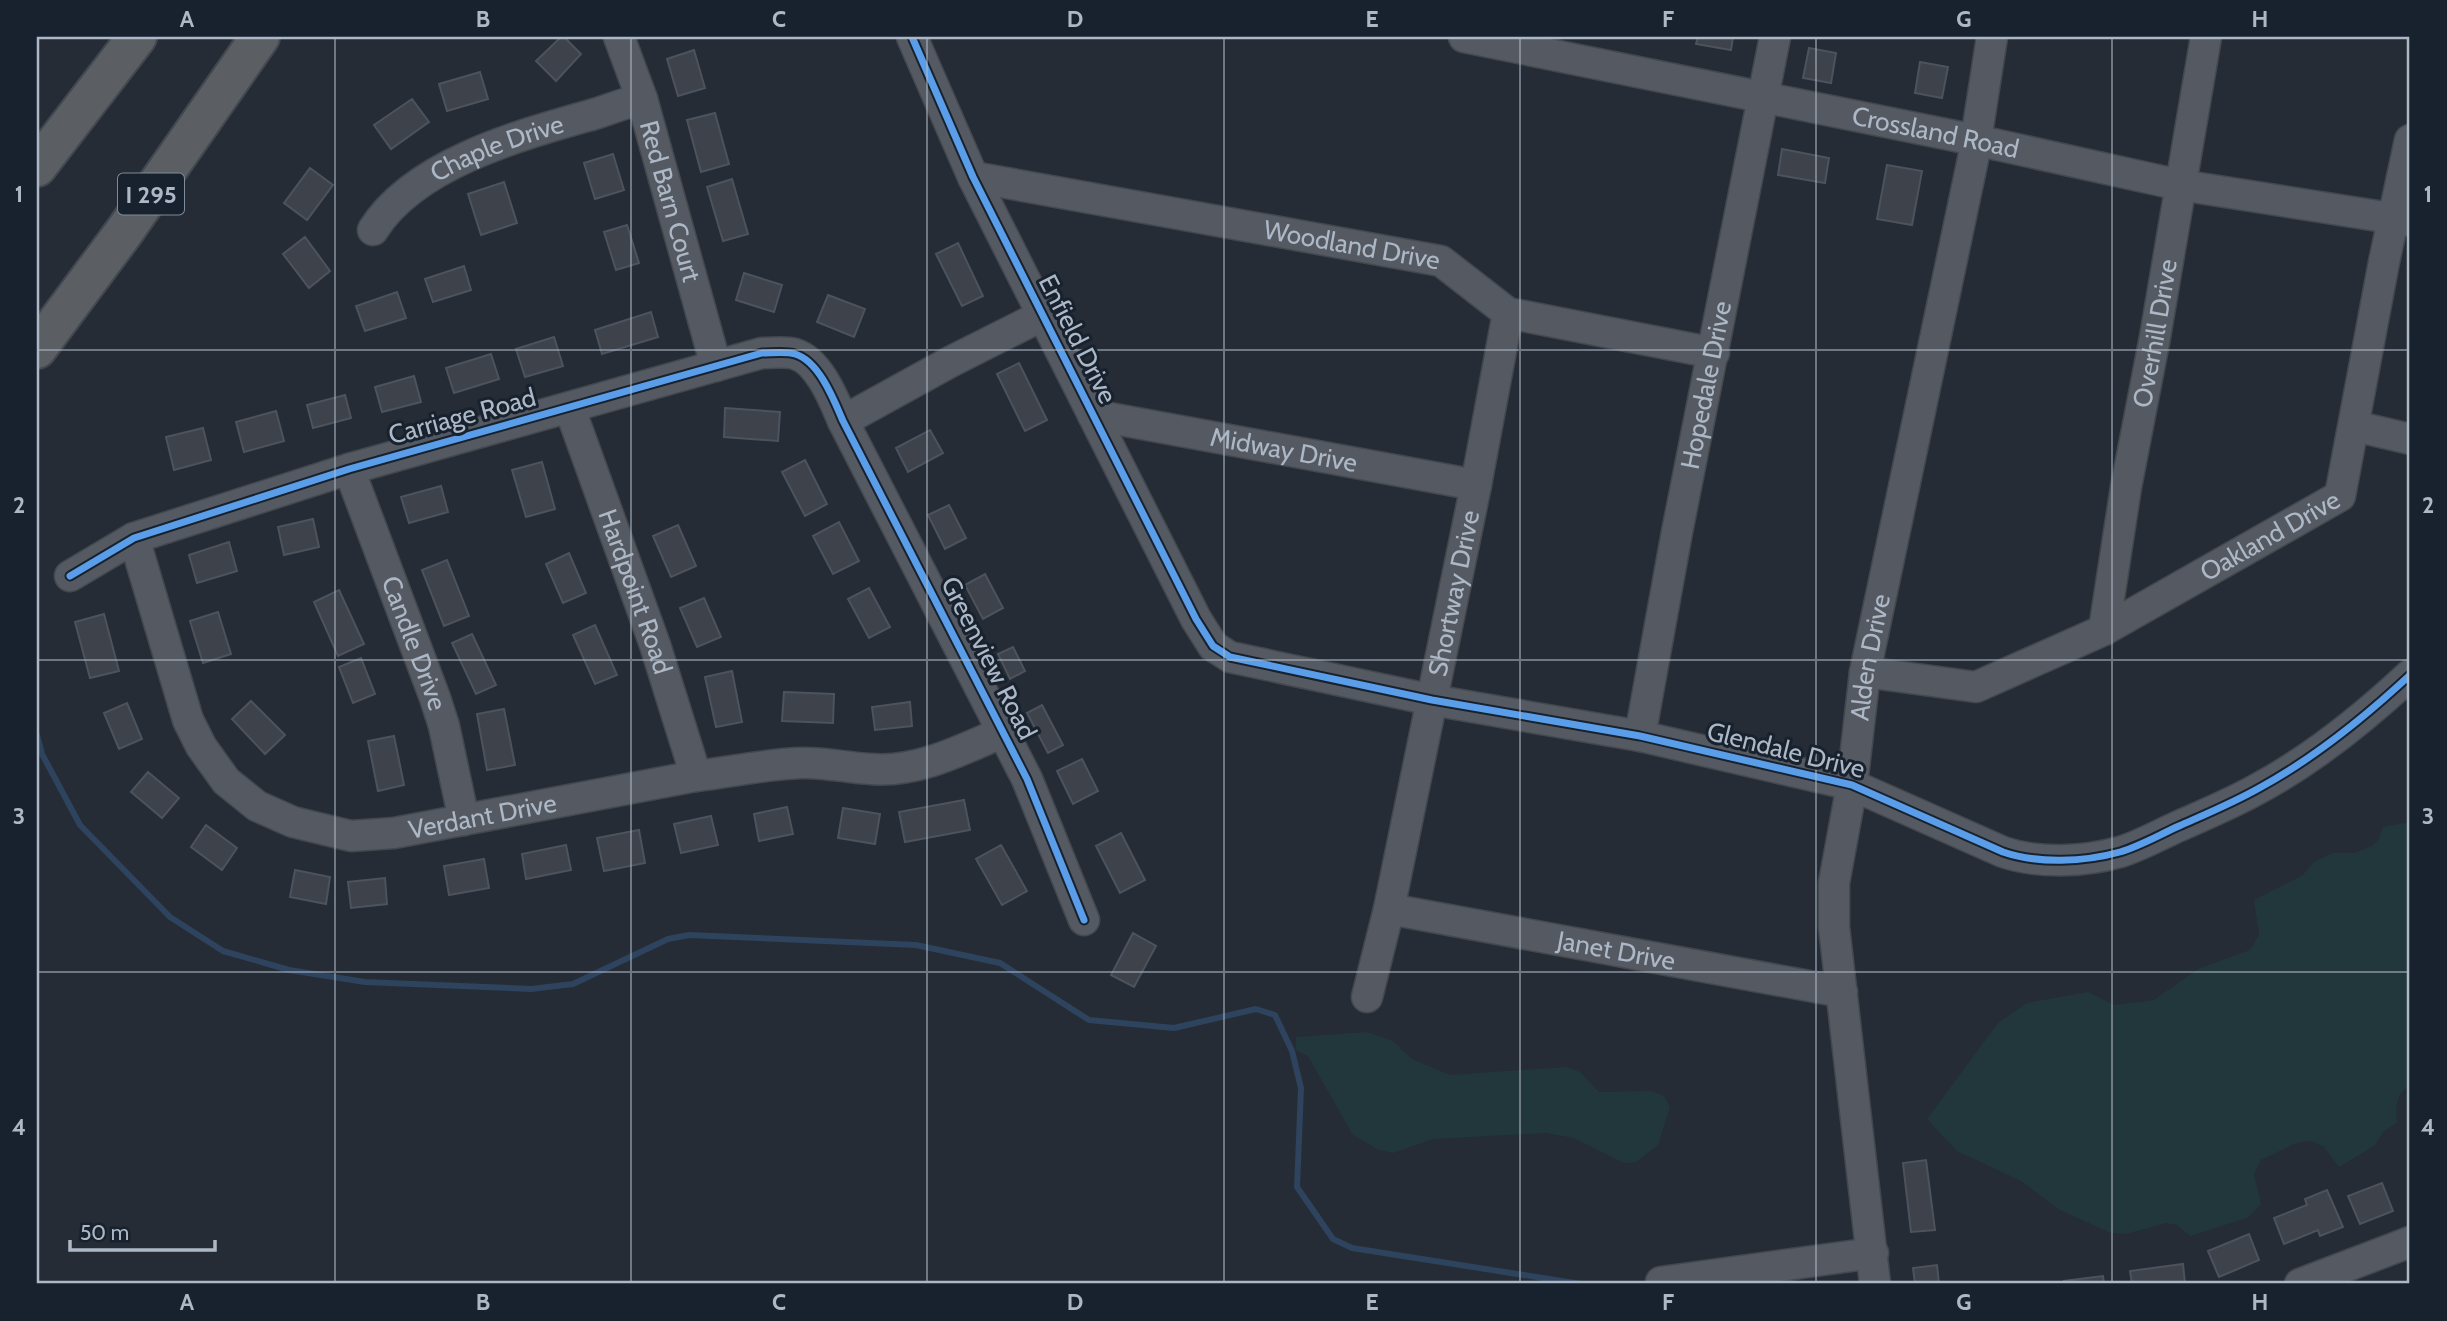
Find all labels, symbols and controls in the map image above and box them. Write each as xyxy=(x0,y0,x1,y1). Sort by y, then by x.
text: A xyxy=(180,5,195,33)
text: B xyxy=(476,5,490,33)
text: C xyxy=(772,5,786,33)
text: D xyxy=(1067,5,1083,33)
text: E xyxy=(1365,5,1379,33)
text: F xyxy=(1662,5,1674,33)
text: G xyxy=(1956,5,1972,33)
text: H xyxy=(2252,5,2268,33)
street label: Crossland Road xyxy=(1849,100,2022,165)
street label: Chaple Drive xyxy=(424,108,567,189)
street label: Red Barn Court xyxy=(633,117,708,286)
road number: I 295 xyxy=(118,174,184,214)
text: 1 xyxy=(15,180,23,208)
text: 1 xyxy=(2424,180,2432,208)
street label: Woodland Drive xyxy=(1261,214,1443,277)
street label: Overhill Drive xyxy=(2126,257,2184,410)
street label: Enfield Drive xyxy=(1032,269,1124,409)
street label: Hopedale Drive xyxy=(1674,298,1738,472)
street label: Carriage Road xyxy=(385,381,539,451)
street label: Midway Drive xyxy=(1208,421,1360,479)
street label: Oakland Drive xyxy=(2194,483,2346,588)
text: 2 xyxy=(13,491,25,519)
text: 2 xyxy=(2422,491,2434,519)
street label: Hardpoint Road xyxy=(591,505,679,678)
street label: Shortway Drive xyxy=(1421,508,1486,679)
street label: Candle Drive xyxy=(375,571,454,714)
street label: Greenview Road xyxy=(934,571,1044,745)
street label: Alden Drive xyxy=(1844,591,1897,722)
street label: Glendale Drive xyxy=(1704,715,1868,785)
street label: Verdant Drive xyxy=(406,787,559,846)
text: 3 xyxy=(13,802,25,830)
text: 3 xyxy=(2422,802,2434,830)
street label: Janet Drive xyxy=(1553,924,1678,977)
text: 4 xyxy=(12,1113,26,1141)
text: 4 xyxy=(2421,1113,2435,1141)
scale bar xyxy=(70,1209,215,1253)
text: 50 m xyxy=(80,1220,129,1245)
text: A xyxy=(180,1288,195,1316)
text: B xyxy=(476,1288,490,1316)
text: C xyxy=(772,1288,786,1316)
text: D xyxy=(1067,1288,1083,1316)
text: E xyxy=(1365,1288,1379,1316)
text: F xyxy=(1662,1288,1674,1316)
text: G xyxy=(1956,1288,1972,1316)
text: H xyxy=(2252,1288,2268,1316)

